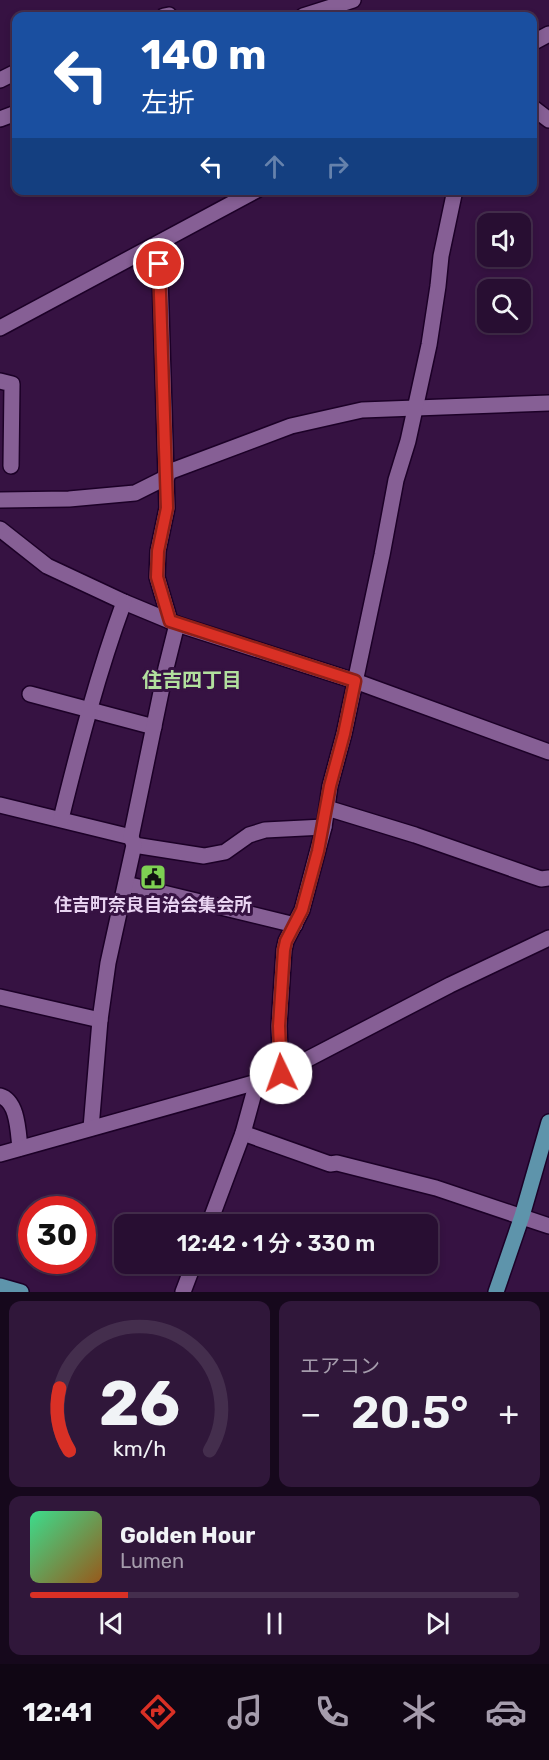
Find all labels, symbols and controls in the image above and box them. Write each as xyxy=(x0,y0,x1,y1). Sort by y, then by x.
text: 140 m xyxy=(141,30,267,80)
icon: left xyxy=(42,36,120,114)
text: 左折 xyxy=(141,87,195,119)
icon: left xyxy=(195,150,228,183)
icon: ahead xyxy=(258,150,291,183)
icon: right xyxy=(321,150,354,183)
map controls xyxy=(477,213,531,333)
button: sound xyxy=(477,213,531,267)
pin xyxy=(133,238,184,289)
icon: arrive xyxy=(142,247,175,280)
button: search xyxy=(477,279,531,333)
district label: 住吉四丁目 xyxy=(142,668,242,692)
public building icon: 住吉町奈良自治会集会所 xyxy=(138,862,168,892)
place label: 住吉町奈良自治会集会所 xyxy=(54,894,252,916)
position arrow xyxy=(249,1041,313,1105)
speed limit sign: 30 xyxy=(18,1196,96,1274)
text: 12:42 · 1 分 · 330 m xyxy=(177,1230,375,1257)
text: エアコン xyxy=(300,1354,380,1378)
text: 26 xyxy=(99,1367,180,1441)
text: 20.5° xyxy=(351,1386,469,1439)
text: − xyxy=(300,1394,321,1433)
text: + xyxy=(498,1394,519,1433)
text: km/h xyxy=(113,1436,166,1461)
text: Golden Hour xyxy=(120,1522,255,1549)
text: Lumen xyxy=(120,1549,184,1573)
icon: previous xyxy=(95,1607,128,1640)
icon: pause xyxy=(258,1607,291,1640)
icon: next xyxy=(421,1607,454,1640)
icon: directions xyxy=(137,1691,179,1733)
icon: music xyxy=(224,1691,266,1733)
icon: phone xyxy=(311,1691,353,1733)
icon: climate xyxy=(398,1691,440,1733)
icon: car xyxy=(485,1691,527,1733)
text: 12:41 xyxy=(22,1696,92,1728)

